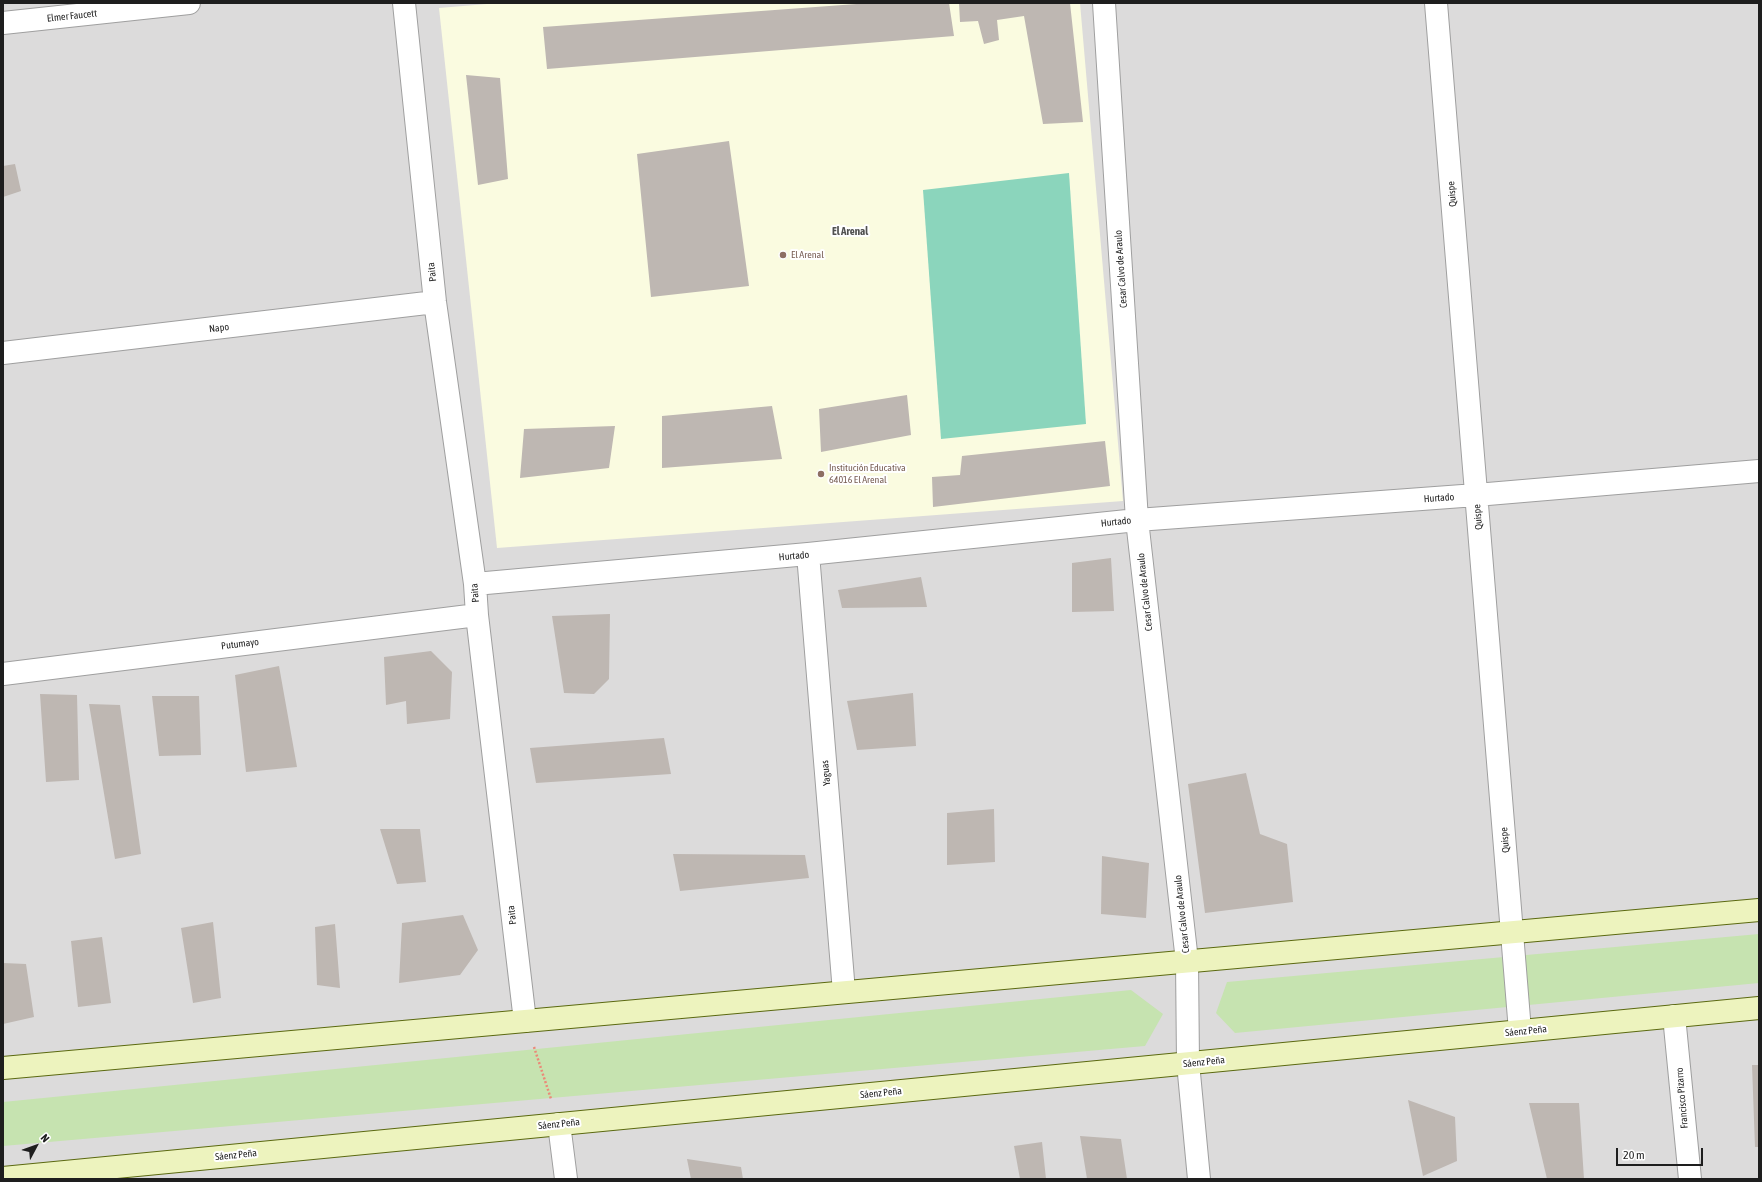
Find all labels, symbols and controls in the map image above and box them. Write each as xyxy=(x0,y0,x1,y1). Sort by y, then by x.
street label: Elmer Faucett xyxy=(46,7,98,25)
street label: Quispe xyxy=(1445,181,1459,207)
district label: El Arenal xyxy=(832,225,868,239)
street label: Cesar Calvo de Araulo xyxy=(1112,229,1130,309)
place label: El Arenal xyxy=(791,249,824,261)
marker: El Arenal xyxy=(778,250,788,260)
street label: Paita xyxy=(425,262,439,282)
street label: Napo xyxy=(208,321,230,335)
place label: Institución Educativa 64016 El Arenal xyxy=(829,462,906,486)
marker: Institución Educativa 64016 El Arenal xyxy=(816,469,826,479)
street label: Hurtado xyxy=(1423,491,1455,505)
street label: Quispe xyxy=(1471,504,1485,530)
street label: Hurtado xyxy=(1100,514,1132,530)
street label: Hurtado xyxy=(778,549,810,563)
street label: Cesar Calvo de Araulo xyxy=(1135,552,1155,632)
street label: Paita xyxy=(468,583,482,603)
street label: Putumayo xyxy=(220,636,260,652)
street label: Yaguas xyxy=(819,760,833,786)
street label: Quispe xyxy=(1498,827,1512,853)
street label: Cesar Calvo de Araulo xyxy=(1172,874,1192,954)
street label: Paita xyxy=(505,905,519,925)
street label: Sáenz Peña xyxy=(1504,1023,1548,1039)
street label: Sáenz Peña xyxy=(1182,1054,1226,1070)
street label: Francisco Pizarro xyxy=(1673,1067,1691,1129)
street label: Sáenz Peña xyxy=(859,1085,903,1101)
street label: Sáenz Peña xyxy=(537,1116,581,1132)
north arrow xyxy=(16,1126,56,1166)
text: N xyxy=(38,1132,52,1145)
scale bar xyxy=(1618,1140,1705,1166)
street label: Sáenz Peña xyxy=(214,1147,258,1163)
text: 20 m xyxy=(1623,1148,1645,1162)

